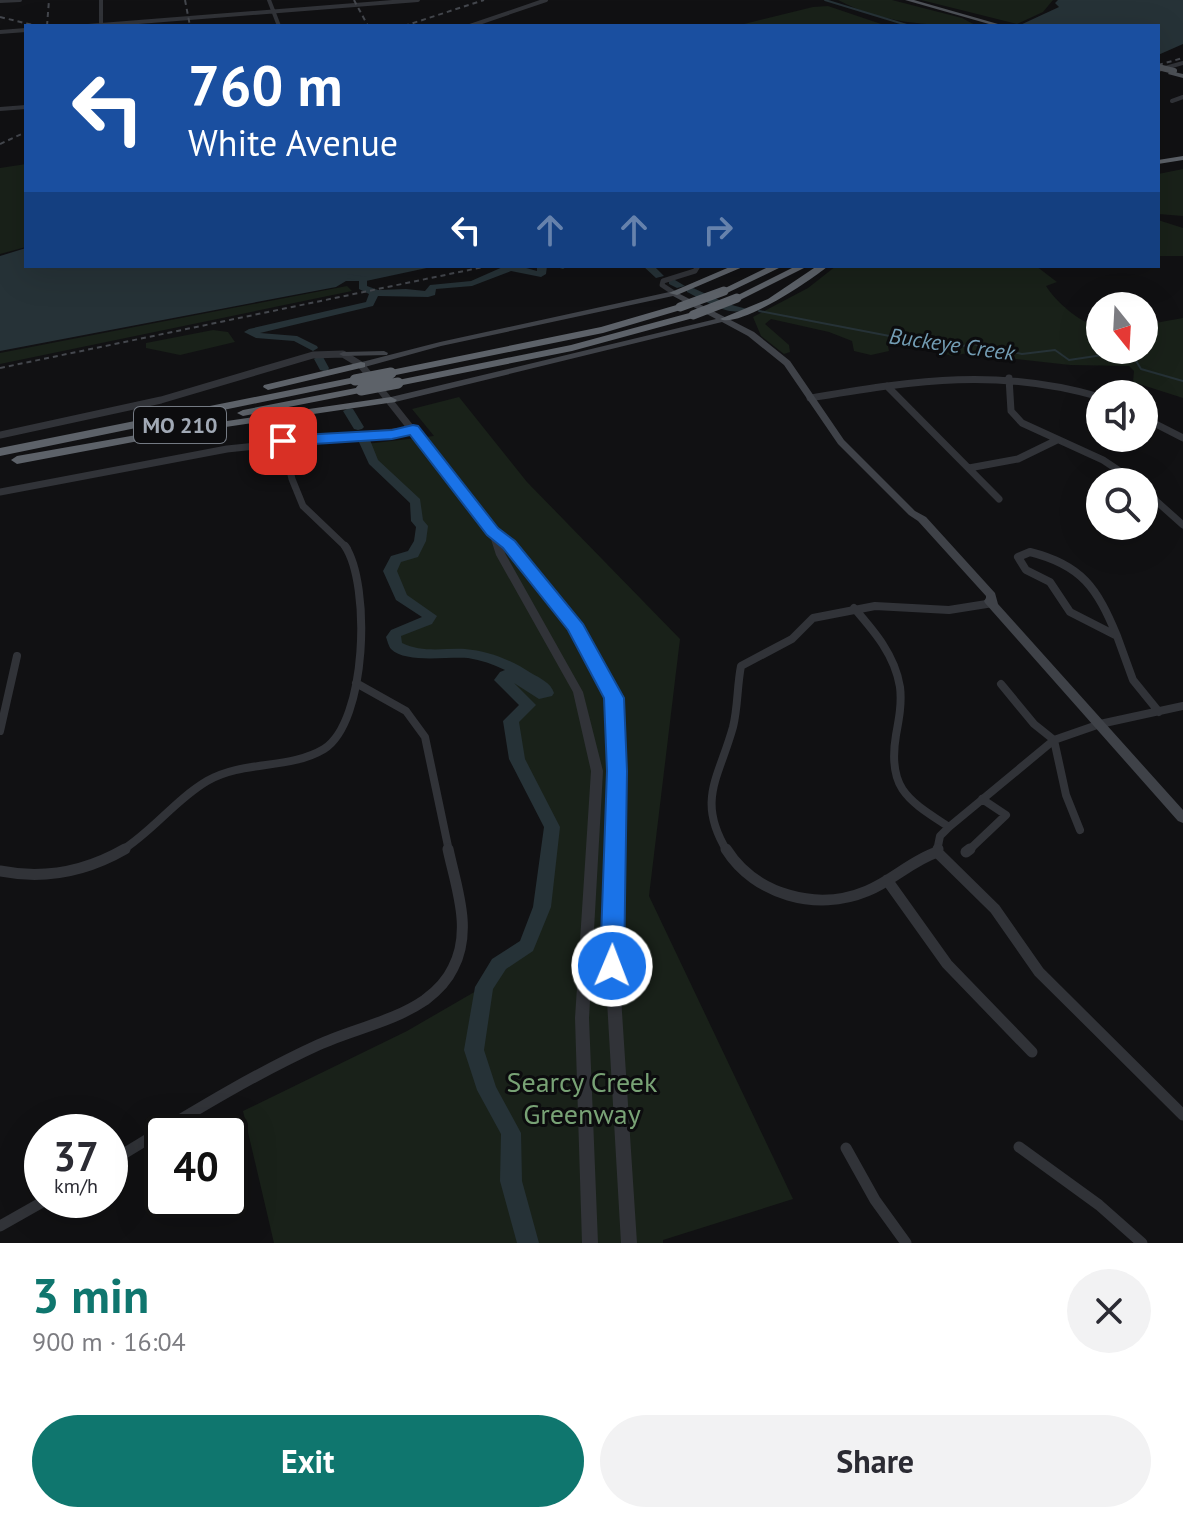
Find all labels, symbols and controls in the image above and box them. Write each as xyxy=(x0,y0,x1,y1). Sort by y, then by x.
text: 760 m xyxy=(188,49,343,121)
icon: left xyxy=(56,56,160,160)
text: White Avenue xyxy=(188,119,398,166)
icon: left xyxy=(444,208,488,252)
icon: ahead xyxy=(528,208,572,252)
icon: ahead xyxy=(612,208,656,252)
icon: right xyxy=(696,208,740,252)
north arrow xyxy=(1086,292,1158,364)
map controls xyxy=(1086,292,1158,540)
water label: Buckeye Creek xyxy=(888,321,1018,367)
button: sound xyxy=(1086,380,1158,452)
road number: MO 210 xyxy=(134,407,226,443)
pin xyxy=(249,407,317,475)
icon: arrive xyxy=(261,419,305,463)
button: search xyxy=(1086,468,1158,540)
position arrow xyxy=(570,924,654,1008)
park label: Searcy Creek Greenway xyxy=(507,1063,658,1132)
speed limit sign: 40 xyxy=(144,1114,248,1218)
text: 37 xyxy=(53,1130,99,1182)
text: km/h xyxy=(54,1173,98,1199)
text: 3 min xyxy=(32,1264,149,1326)
button: close xyxy=(1067,1269,1151,1353)
text: 900 m · 16:04 xyxy=(32,1325,186,1358)
button: Exit xyxy=(32,1415,584,1507)
button: Share xyxy=(600,1415,1151,1507)

